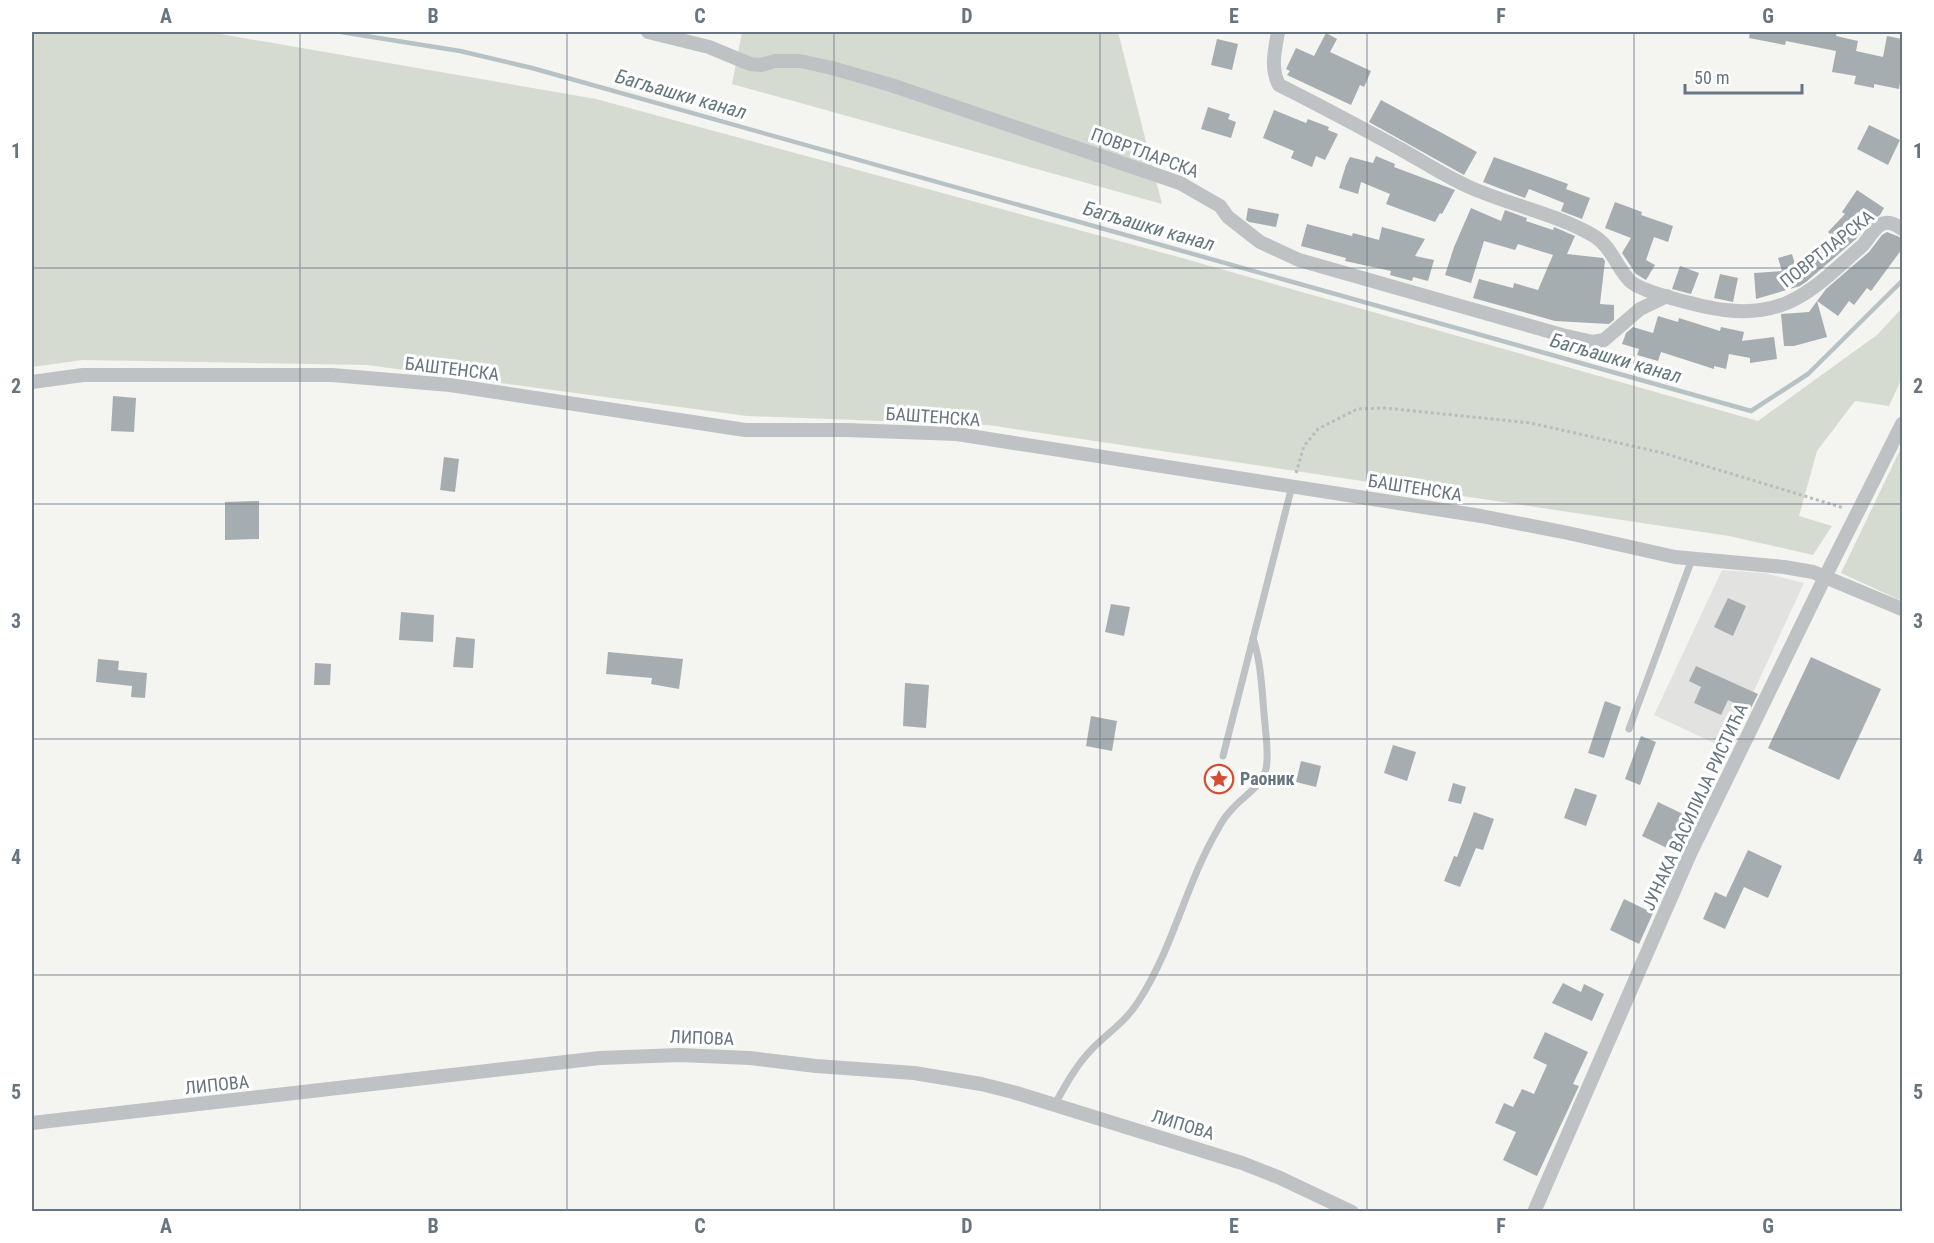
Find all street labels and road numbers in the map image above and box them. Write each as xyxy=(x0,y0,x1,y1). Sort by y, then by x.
street label: ПОВРТЛАРСКА xyxy=(1089,123,1202,182)
street label: ПОВРТЛАРСКА xyxy=(1776,205,1878,292)
street label: БАШТЕНСКА xyxy=(404,352,501,385)
street label: БАШТЕНСКА xyxy=(885,403,982,430)
street label: БАШТЕНСКА xyxy=(1367,470,1464,505)
street label: ЈУНАКА ВАСИЛИЈА РИСТИЋА xyxy=(1637,699,1752,914)
street label: ЛИПОВА xyxy=(669,1026,735,1049)
street label: ЛИПОВА xyxy=(184,1071,251,1098)
street label: ЛИПОВА xyxy=(1149,1105,1218,1144)

